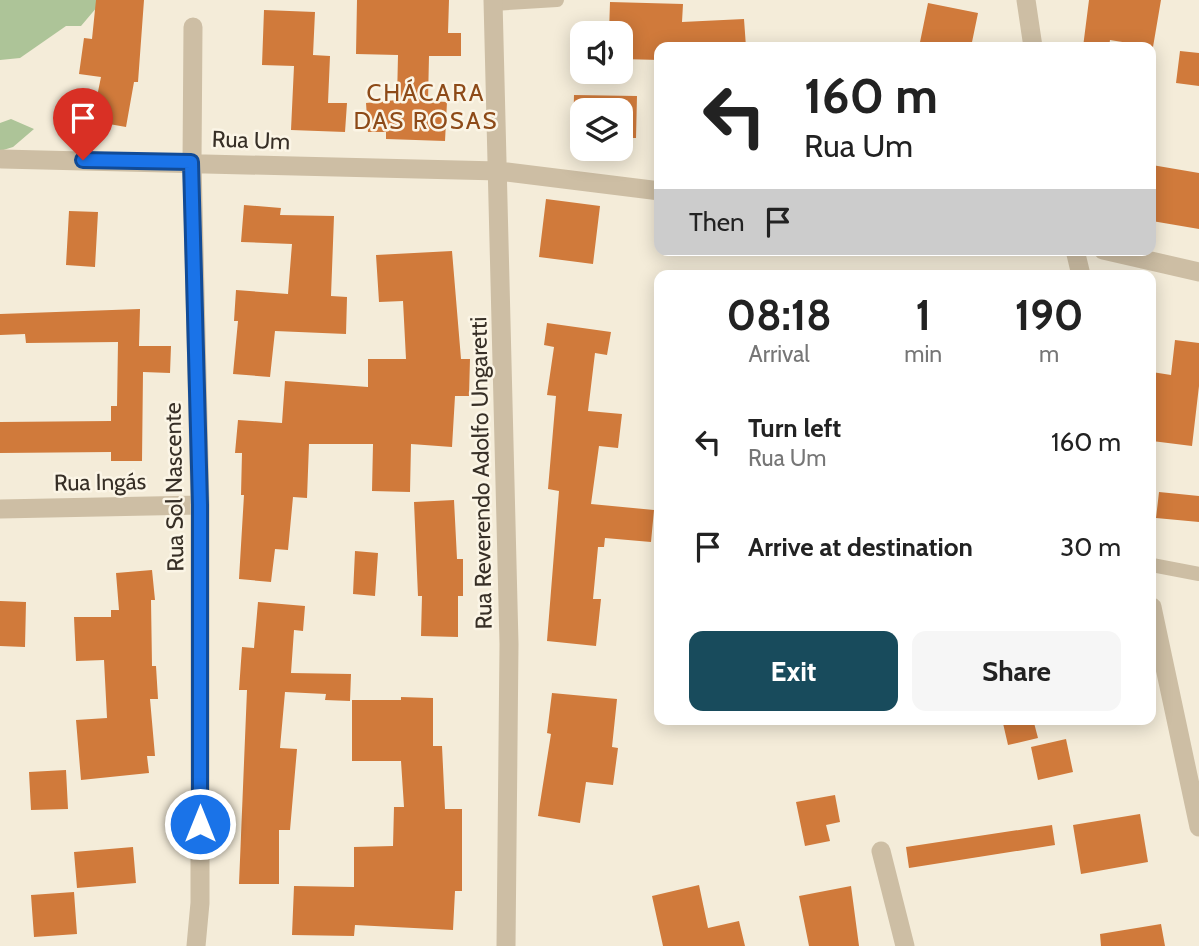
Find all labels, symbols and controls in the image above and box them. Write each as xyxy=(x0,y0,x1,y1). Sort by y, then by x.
map controls xyxy=(570,21,633,161)
button: sound xyxy=(570,21,633,84)
text: 160 m xyxy=(804,66,938,125)
icon: left xyxy=(689,70,780,161)
district label: CHÁCARA DAS ROSAS xyxy=(353,78,499,135)
pin xyxy=(53,88,113,160)
button: layers xyxy=(570,98,633,161)
icon: arrive xyxy=(64,99,102,137)
street label: Rua Um xyxy=(211,125,291,155)
text: Rua Um xyxy=(804,126,913,165)
icon: arrive xyxy=(759,203,797,241)
text: Then xyxy=(689,206,745,238)
text: 08:18 xyxy=(727,289,832,341)
text: 1 xyxy=(915,289,931,341)
text: 190 xyxy=(1015,289,1083,341)
street label: Rua Reverendo Adolfo Ungaretti xyxy=(464,316,498,630)
text: Arrival xyxy=(749,340,810,368)
text: min xyxy=(904,340,942,368)
text: m xyxy=(1039,340,1059,368)
street label: Rua Sol Nascente xyxy=(159,402,189,572)
text: Turn left xyxy=(748,412,841,444)
icon: left xyxy=(689,423,727,461)
text: 160 m xyxy=(1051,426,1121,458)
text: Rua Um xyxy=(748,444,826,472)
street label: Rua Ingás xyxy=(54,467,146,497)
icon: arrive xyxy=(689,528,727,566)
text: Arrive at destination xyxy=(748,531,973,563)
text: 30 m xyxy=(1060,531,1121,563)
button: Exit xyxy=(689,631,898,711)
button: Share xyxy=(912,631,1121,711)
position arrow xyxy=(163,787,237,861)

